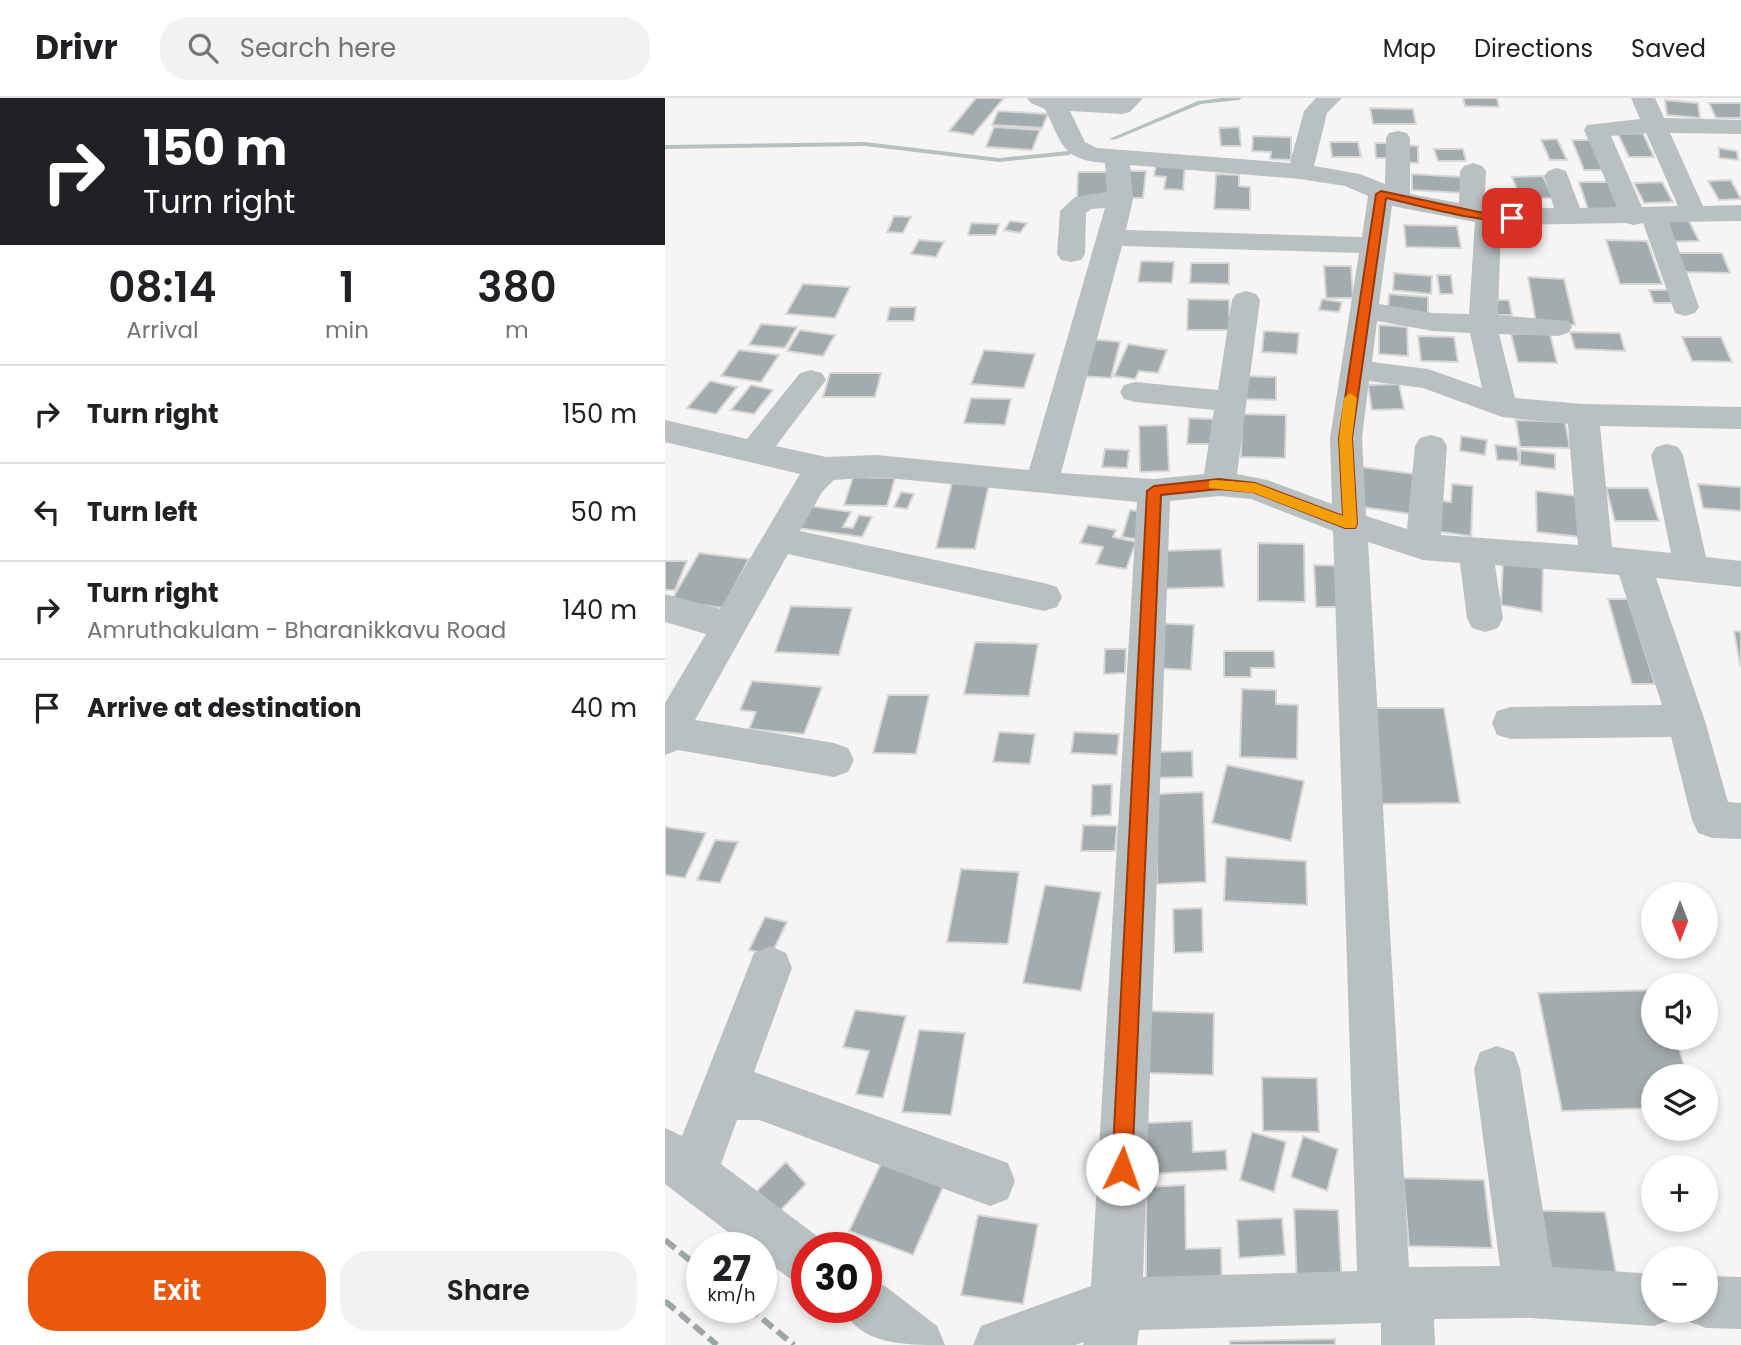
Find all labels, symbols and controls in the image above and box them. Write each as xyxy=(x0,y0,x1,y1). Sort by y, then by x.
search box xyxy=(160,17,650,80)
text: Drivr xyxy=(35,24,118,71)
icon: search xyxy=(184,29,222,67)
text: Search here xyxy=(240,30,396,66)
text: Map xyxy=(1383,32,1436,65)
text: Directions xyxy=(1474,32,1593,65)
text: Saved xyxy=(1631,32,1706,65)
text: 150 m xyxy=(143,114,288,182)
icon: right xyxy=(28,126,119,217)
text: Turn right xyxy=(143,179,295,224)
pin xyxy=(1482,188,1542,248)
icon: arrive xyxy=(1493,199,1531,237)
text: 08:14 xyxy=(108,258,217,317)
text: 1 xyxy=(339,258,355,317)
text: 380 xyxy=(477,258,557,317)
text: Arrival xyxy=(126,314,199,346)
text: min xyxy=(325,314,369,346)
text: m xyxy=(505,314,529,346)
icon: right xyxy=(28,395,66,433)
text: Turn right xyxy=(87,396,219,432)
text: 150 m xyxy=(562,396,637,432)
icon: left xyxy=(28,493,66,531)
text: Turn left xyxy=(87,494,198,530)
text: 50 m xyxy=(571,494,637,530)
text: Turn right xyxy=(87,575,219,611)
icon: right xyxy=(28,591,66,629)
text: 140 m xyxy=(562,592,637,628)
text: Amruthakulam - Bharanikkavu Road xyxy=(87,614,506,646)
icon: arrive xyxy=(28,689,66,727)
text: Arrive at destination xyxy=(87,690,362,726)
text: 40 m xyxy=(571,690,637,726)
north arrow xyxy=(1641,882,1719,959)
map controls xyxy=(1641,882,1718,1323)
button: sound xyxy=(1641,973,1718,1050)
button: layers xyxy=(1641,1064,1718,1141)
position arrow xyxy=(1085,1132,1159,1206)
button: + xyxy=(1641,1155,1718,1232)
speed limit sign: 30 xyxy=(791,1232,882,1323)
text: 27 xyxy=(712,1244,751,1293)
button: − xyxy=(1641,1246,1718,1323)
button: Exit xyxy=(28,1251,326,1331)
button: Share xyxy=(340,1251,637,1331)
text: km/h xyxy=(708,1282,755,1307)

